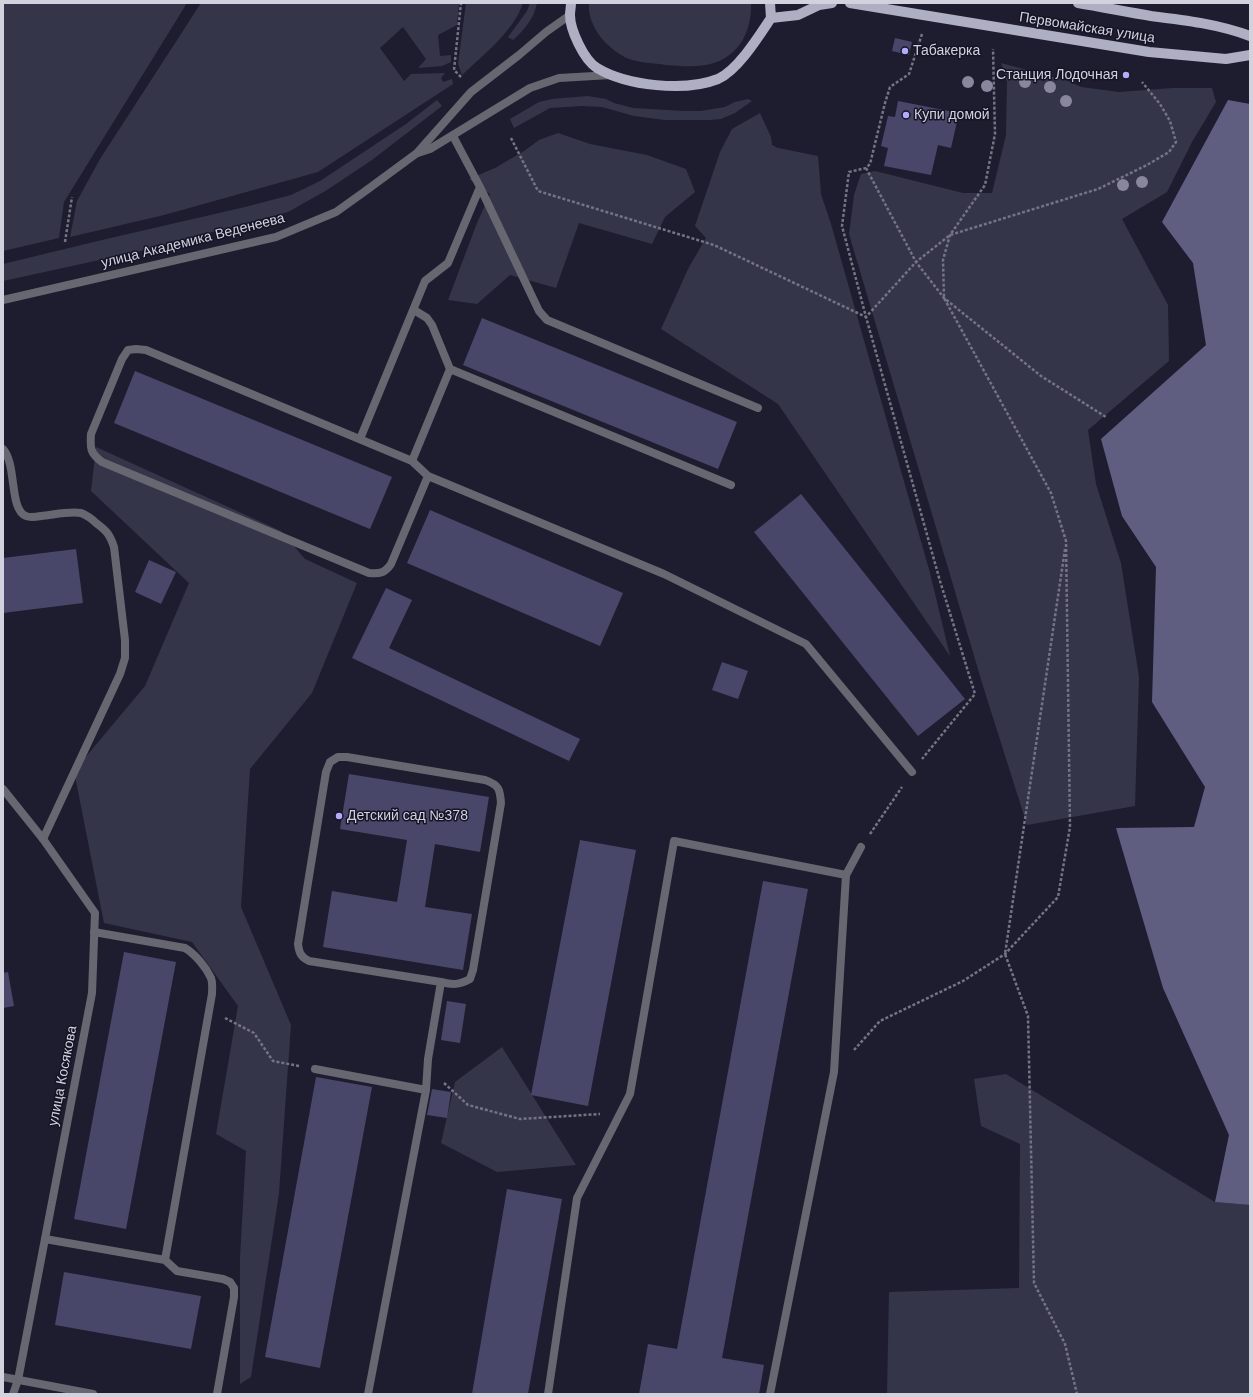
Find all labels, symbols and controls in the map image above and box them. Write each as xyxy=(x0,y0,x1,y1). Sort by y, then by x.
street label: Первомайская улица xyxy=(1018,9,1156,47)
place label: Табакерка xyxy=(913,43,980,59)
marker: Табакерка xyxy=(900,46,910,56)
place label: Станция Лодочная xyxy=(996,67,1118,83)
marker: Станция Лодочная xyxy=(1121,70,1131,80)
place label: Купи домой xyxy=(914,107,990,123)
marker: Купи домой xyxy=(901,110,911,120)
street label: улица Академика Веденеева xyxy=(99,210,287,272)
place label: Детский сад №378 xyxy=(347,808,468,824)
marker: Детский сад №378 xyxy=(334,811,344,821)
street label: улица Косякова xyxy=(45,1024,81,1128)

